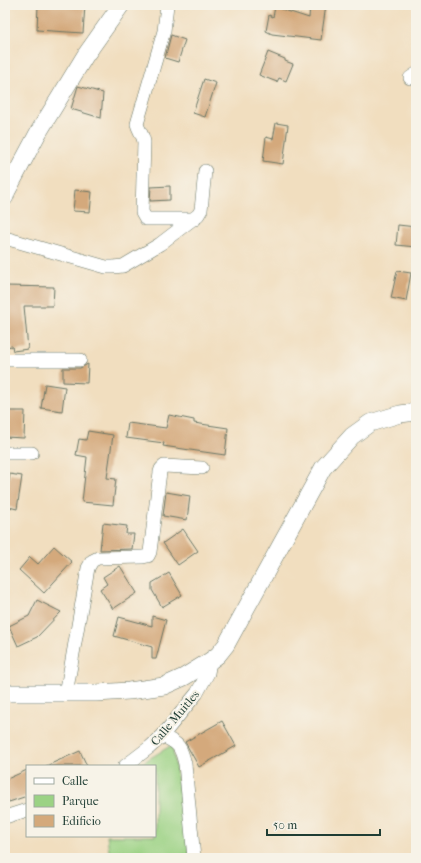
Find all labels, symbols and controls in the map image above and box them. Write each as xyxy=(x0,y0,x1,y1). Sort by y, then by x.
street label: Calle Muitles xyxy=(148,687,202,748)
legend xyxy=(26,765,156,837)
text: Calle xyxy=(62,774,88,788)
text: Parque xyxy=(62,794,99,808)
scale bar xyxy=(267,811,380,837)
text: Edificio xyxy=(62,814,101,828)
text: 50 m xyxy=(273,818,297,832)

